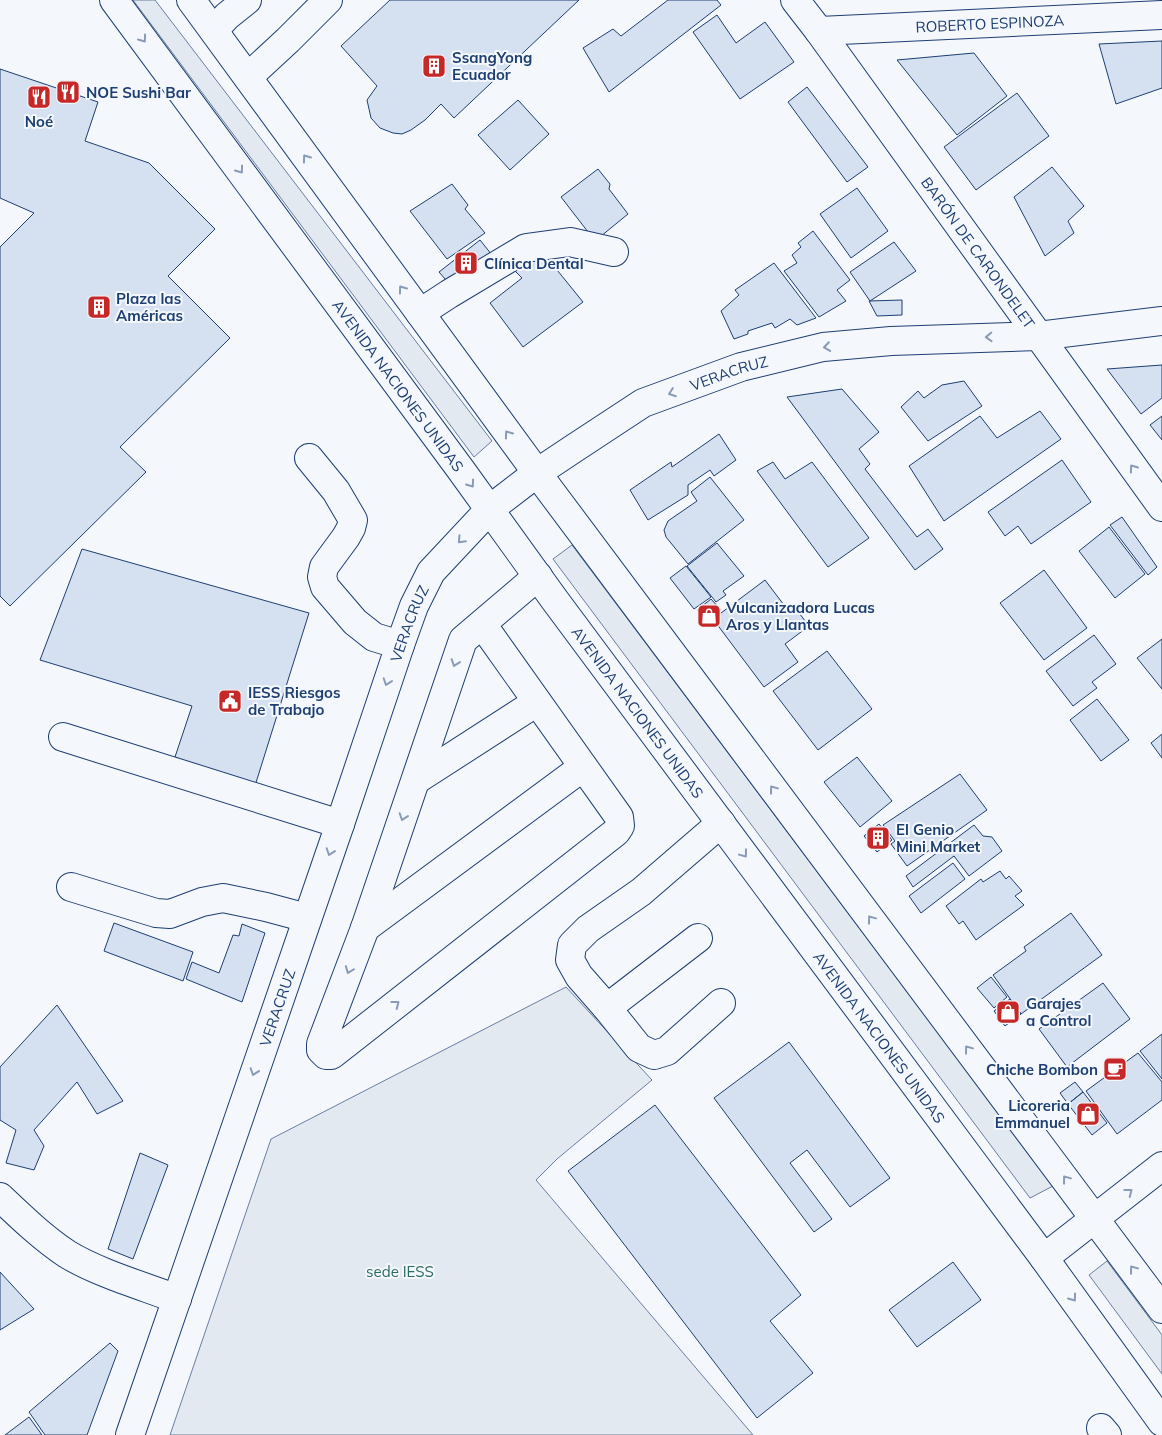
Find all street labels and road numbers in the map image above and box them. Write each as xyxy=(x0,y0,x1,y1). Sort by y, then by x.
street label: ROBERTO ESPINOZA xyxy=(915,10,1065,36)
street label: BARÓN DE CARONDELET xyxy=(918,173,1039,332)
street label: AVENIDA NACIONES UNIDAS xyxy=(329,296,468,475)
street label: VERACRUZ xyxy=(687,351,770,394)
street label: VERACRUZ xyxy=(385,582,432,664)
street label: AVENIDA NACIONES UNIDAS xyxy=(568,622,708,801)
street label: AVENIDA NACIONES UNIDAS xyxy=(810,947,950,1126)
street label: VERACRUZ xyxy=(255,966,299,1049)

